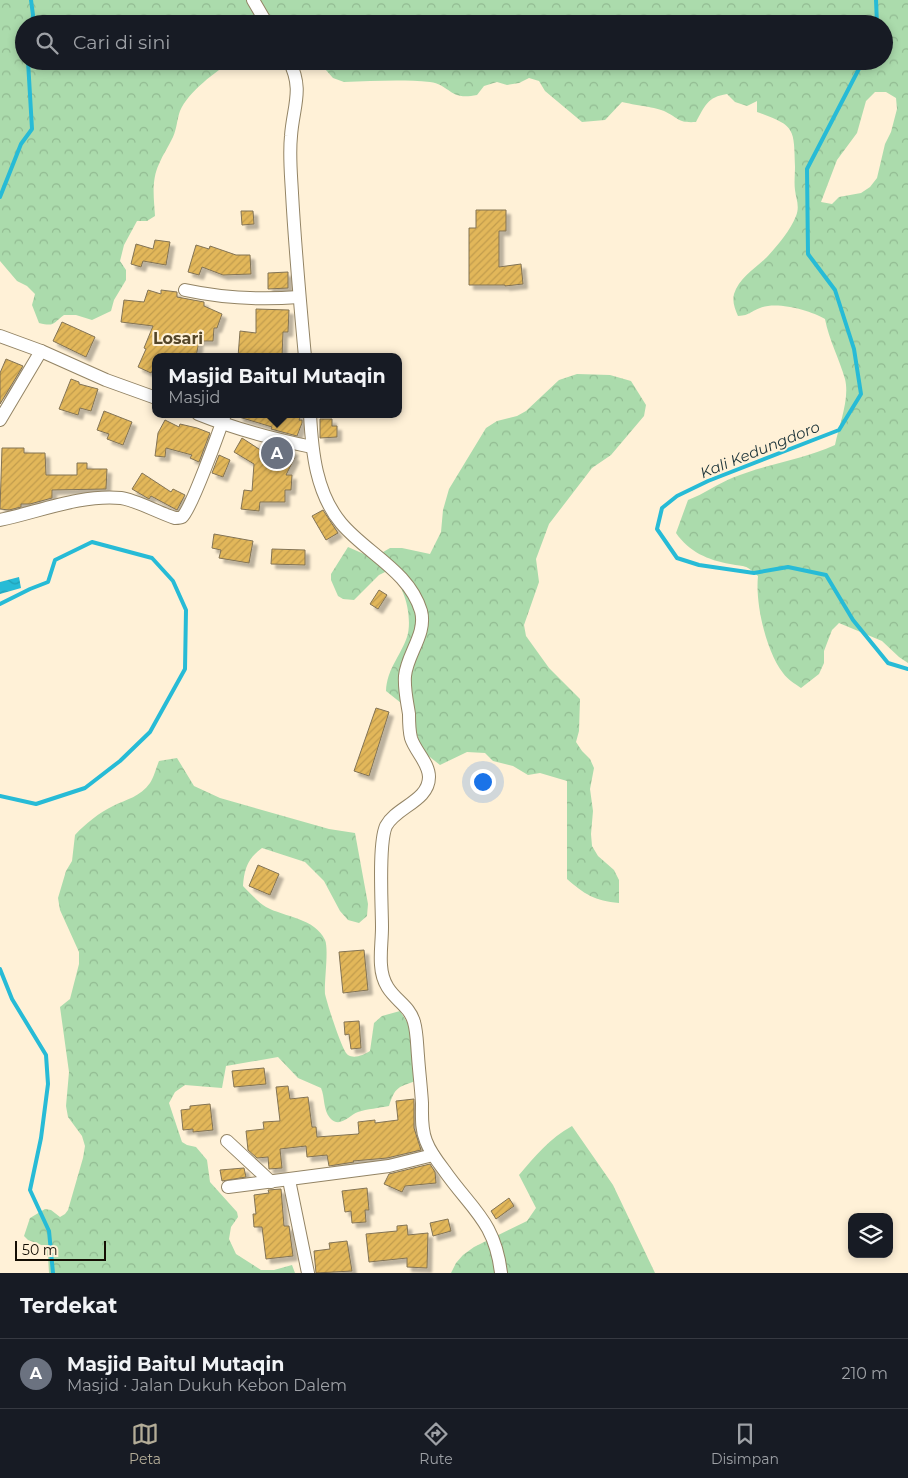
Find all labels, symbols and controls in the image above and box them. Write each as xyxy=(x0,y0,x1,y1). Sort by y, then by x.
search box xyxy=(15,15,893,70)
icon: search xyxy=(33,29,61,57)
text: Cari di sini xyxy=(73,31,170,54)
district label: Losari xyxy=(153,329,203,348)
popup xyxy=(152,353,402,418)
text: Masjid Baitul Mutaqin xyxy=(168,365,386,388)
text: Masjid xyxy=(168,388,220,407)
water label: Kali Kedungdoro xyxy=(697,417,822,482)
pin: A xyxy=(261,434,293,472)
your location xyxy=(470,769,496,795)
map controls xyxy=(848,1213,893,1258)
button: layers xyxy=(848,1213,893,1258)
scale bar xyxy=(15,1238,106,1261)
text: 50 m xyxy=(22,1241,58,1259)
text: Terdekat xyxy=(20,1293,117,1318)
text: Masjid Baitul Mutaqin xyxy=(67,1353,284,1376)
text: A xyxy=(30,1364,42,1383)
text: 210 m xyxy=(841,1364,888,1383)
text: Masjid · Jalan Dukuh Kebon Dalem xyxy=(67,1376,347,1395)
tab: Peta xyxy=(129,1420,161,1468)
tab: Rute xyxy=(419,1420,453,1468)
tab: Disimpan xyxy=(711,1420,779,1468)

